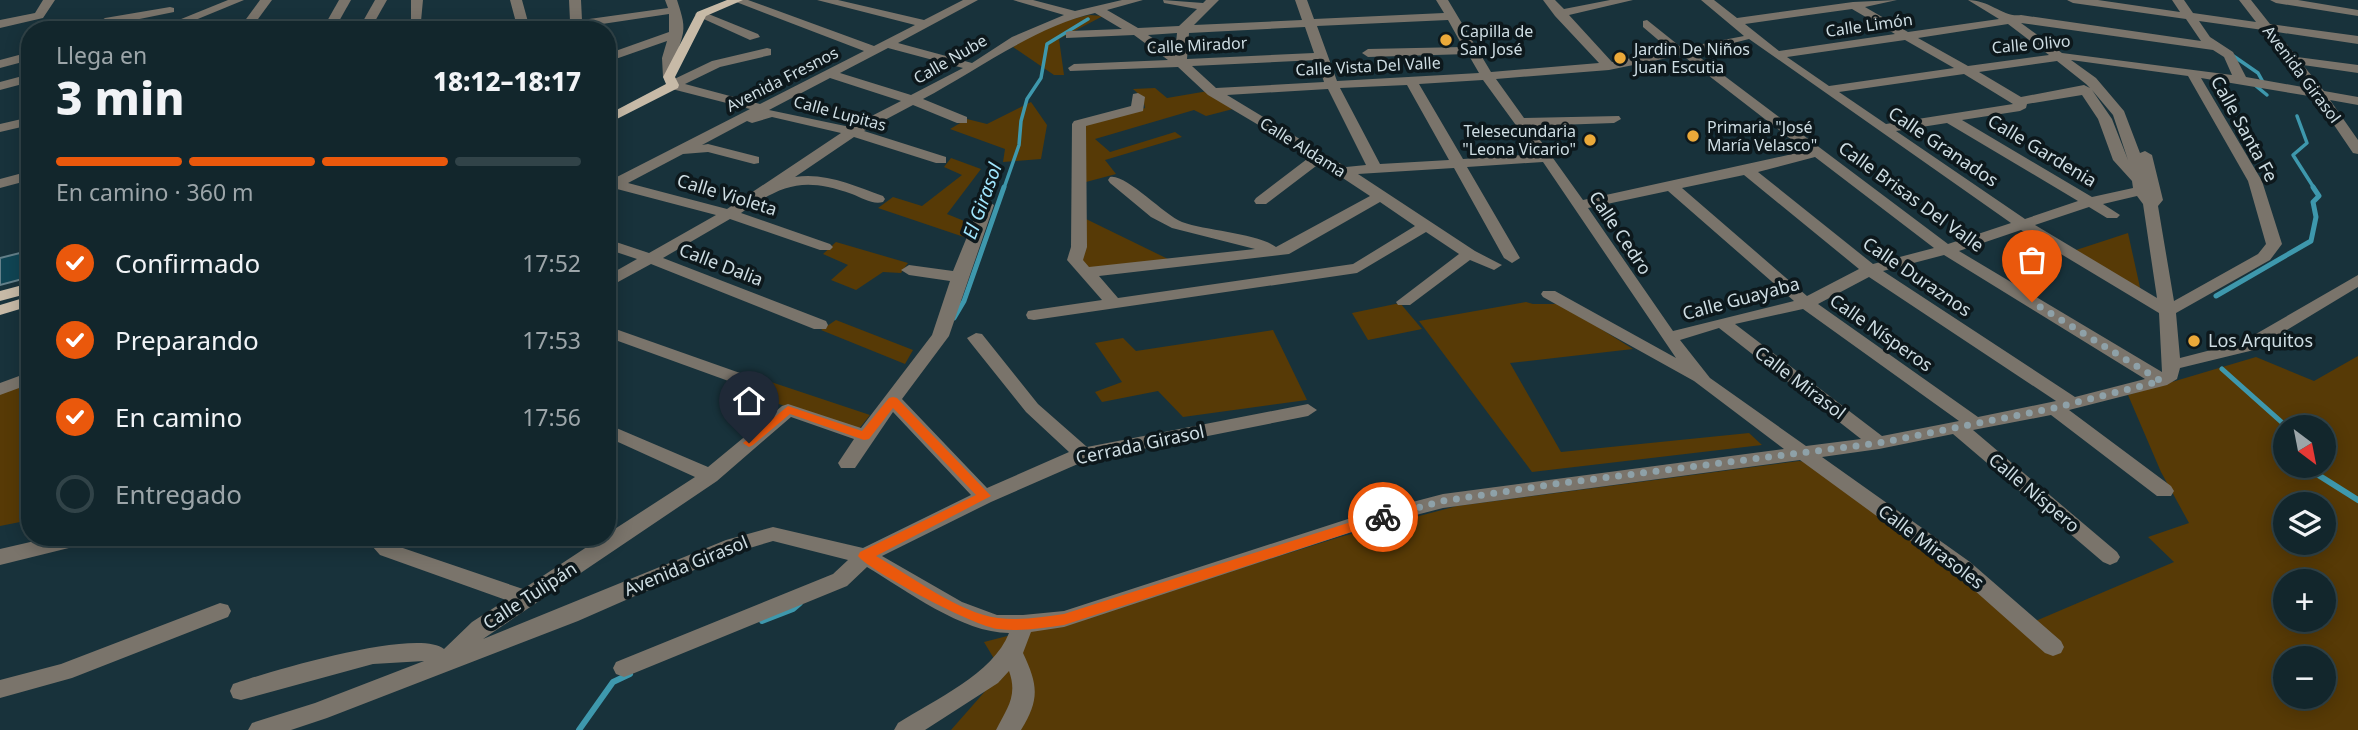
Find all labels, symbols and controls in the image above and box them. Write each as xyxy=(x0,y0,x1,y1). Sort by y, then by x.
street label: Calle Limón xyxy=(1824,8,1914,42)
place label: Capilla de San José xyxy=(1460,20,1533,60)
street label: Avenida Girasol xyxy=(2258,21,2346,127)
street label: Calle Nube xyxy=(909,29,991,89)
street label: Calle Olivo xyxy=(1991,30,2071,58)
street label: Calle Mirador xyxy=(1146,31,1248,59)
marker: Capilla de San José xyxy=(1438,32,1454,48)
place label: Jardin De Niños Juan Escutia xyxy=(1632,38,1750,78)
text: Llega en xyxy=(56,39,147,71)
street label: Avenida Fresnos xyxy=(722,41,842,117)
marker: Jardin De Niños Juan Escutia xyxy=(1612,50,1628,66)
street label: Calle Vista Del Valle xyxy=(1295,51,1441,81)
text: 18:12–18:17 xyxy=(433,63,581,99)
text: 3 min xyxy=(56,66,185,128)
street label: Calle Santa Fe xyxy=(2206,71,2284,186)
street label: Calle Lupitas xyxy=(791,90,889,136)
street label: Calle Granados xyxy=(1884,101,2003,192)
street label: Calle Gardenia xyxy=(1984,108,2101,192)
street label: Calle Aldama xyxy=(1256,112,1350,182)
place label: Primaria "José María Velasco" xyxy=(1707,116,1817,156)
place label: Telesecundaria "Leona Vicario" xyxy=(1462,120,1576,160)
marker: Primaria "José María Velasco" xyxy=(1685,128,1701,144)
marker: Telesecundaria "Leona Vicario" xyxy=(1582,132,1598,148)
street label: Calle Brisas Del Valle xyxy=(1834,135,1989,257)
water label: El Girasol xyxy=(956,158,1008,243)
street label: Calle Violeta xyxy=(674,167,780,221)
text: En camino · 360 m xyxy=(56,176,254,208)
street label: Calle Cedro xyxy=(1584,186,1658,279)
pin xyxy=(2002,230,2062,302)
street label: Calle Duraznos xyxy=(1859,231,1977,321)
street label: Calle Dalia xyxy=(676,237,767,291)
icon: bag xyxy=(2013,241,2051,279)
icon: check xyxy=(56,244,94,282)
text: Confirmado xyxy=(115,245,260,281)
text: 17:52 xyxy=(522,247,581,279)
street label: Calle Guayaba xyxy=(1679,271,1802,325)
street label: Calle Nísperos xyxy=(1825,288,1938,377)
icon: check xyxy=(56,321,94,359)
text: Preparando xyxy=(115,322,259,358)
text: 17:53 xyxy=(522,324,581,356)
place label: Los Arquitos xyxy=(2208,328,2313,352)
marker: Los Arquitos xyxy=(2186,333,2202,349)
street label: Calle Mirasol xyxy=(1750,340,1851,424)
pin xyxy=(719,371,779,443)
icon: home xyxy=(730,382,768,420)
icon: check xyxy=(56,398,94,436)
text: En camino xyxy=(115,399,242,435)
text: 17:56 xyxy=(522,401,581,433)
north arrow xyxy=(2273,415,2336,478)
map controls xyxy=(2273,415,2336,709)
street label: Cerrada Girasol xyxy=(1073,419,1206,469)
street label: Calle Níspero xyxy=(1984,447,2085,537)
text: Entregado xyxy=(115,476,242,512)
courier xyxy=(1348,482,1418,552)
button: layers xyxy=(2273,492,2336,555)
icon: bike xyxy=(1364,498,1402,536)
street label: Calle Mirasoles xyxy=(1874,499,1989,594)
street label: Avenida Girasol xyxy=(620,529,751,601)
street label: Calle Tulipán xyxy=(478,556,581,634)
button: + xyxy=(2273,569,2336,632)
button: − xyxy=(2273,646,2336,709)

